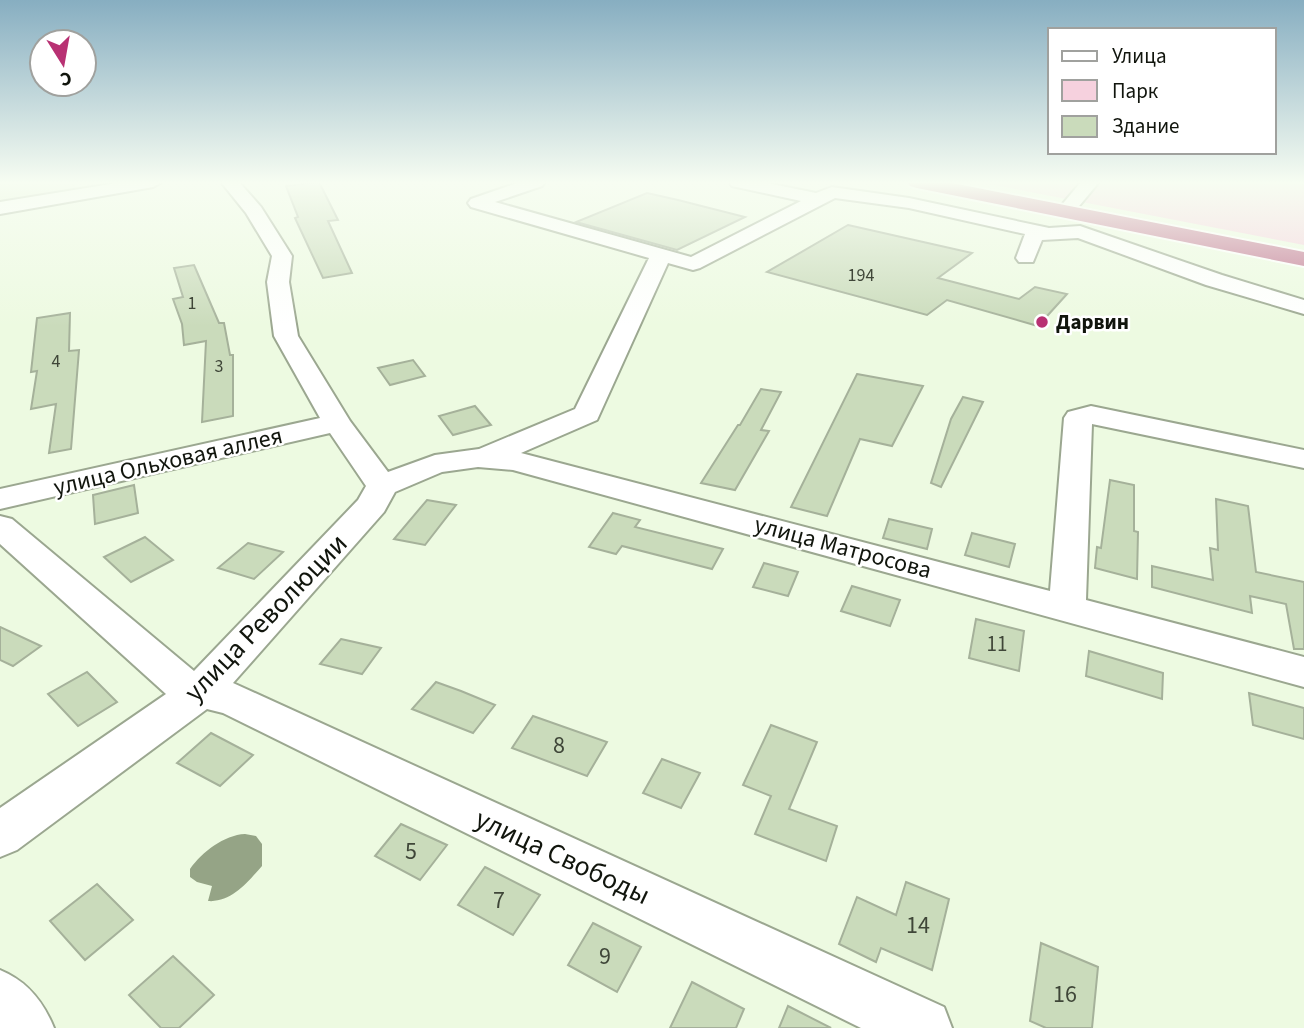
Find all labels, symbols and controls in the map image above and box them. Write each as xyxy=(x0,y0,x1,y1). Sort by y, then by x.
north arrow xyxy=(28,28,98,98)
legend xyxy=(1048,28,1276,154)
text: Улица xyxy=(1112,41,1167,71)
text: С xyxy=(58,64,74,93)
text: Парк xyxy=(1112,76,1159,106)
text: Здание xyxy=(1112,111,1180,141)
house number: 194 xyxy=(848,263,874,288)
house number: 1 xyxy=(188,291,196,316)
place label: Дарвин xyxy=(1056,307,1129,337)
marker: Дарвин xyxy=(1034,314,1050,330)
house number: 4 xyxy=(52,349,61,374)
house number: 3 xyxy=(215,354,224,379)
street label: улица Ольховая аллея xyxy=(50,418,286,505)
street label: улица Матросова xyxy=(750,507,935,588)
street label: улица Революции xyxy=(175,525,357,711)
house number: 11 xyxy=(987,629,1007,659)
house number: 8 xyxy=(553,728,565,763)
street label: улица Свободы xyxy=(469,799,656,915)
house number: 5 xyxy=(405,834,417,869)
house number: 7 xyxy=(493,883,505,918)
house number: 14 xyxy=(906,908,930,943)
house number: 9 xyxy=(599,939,611,974)
house number: 16 xyxy=(1053,977,1077,1012)

